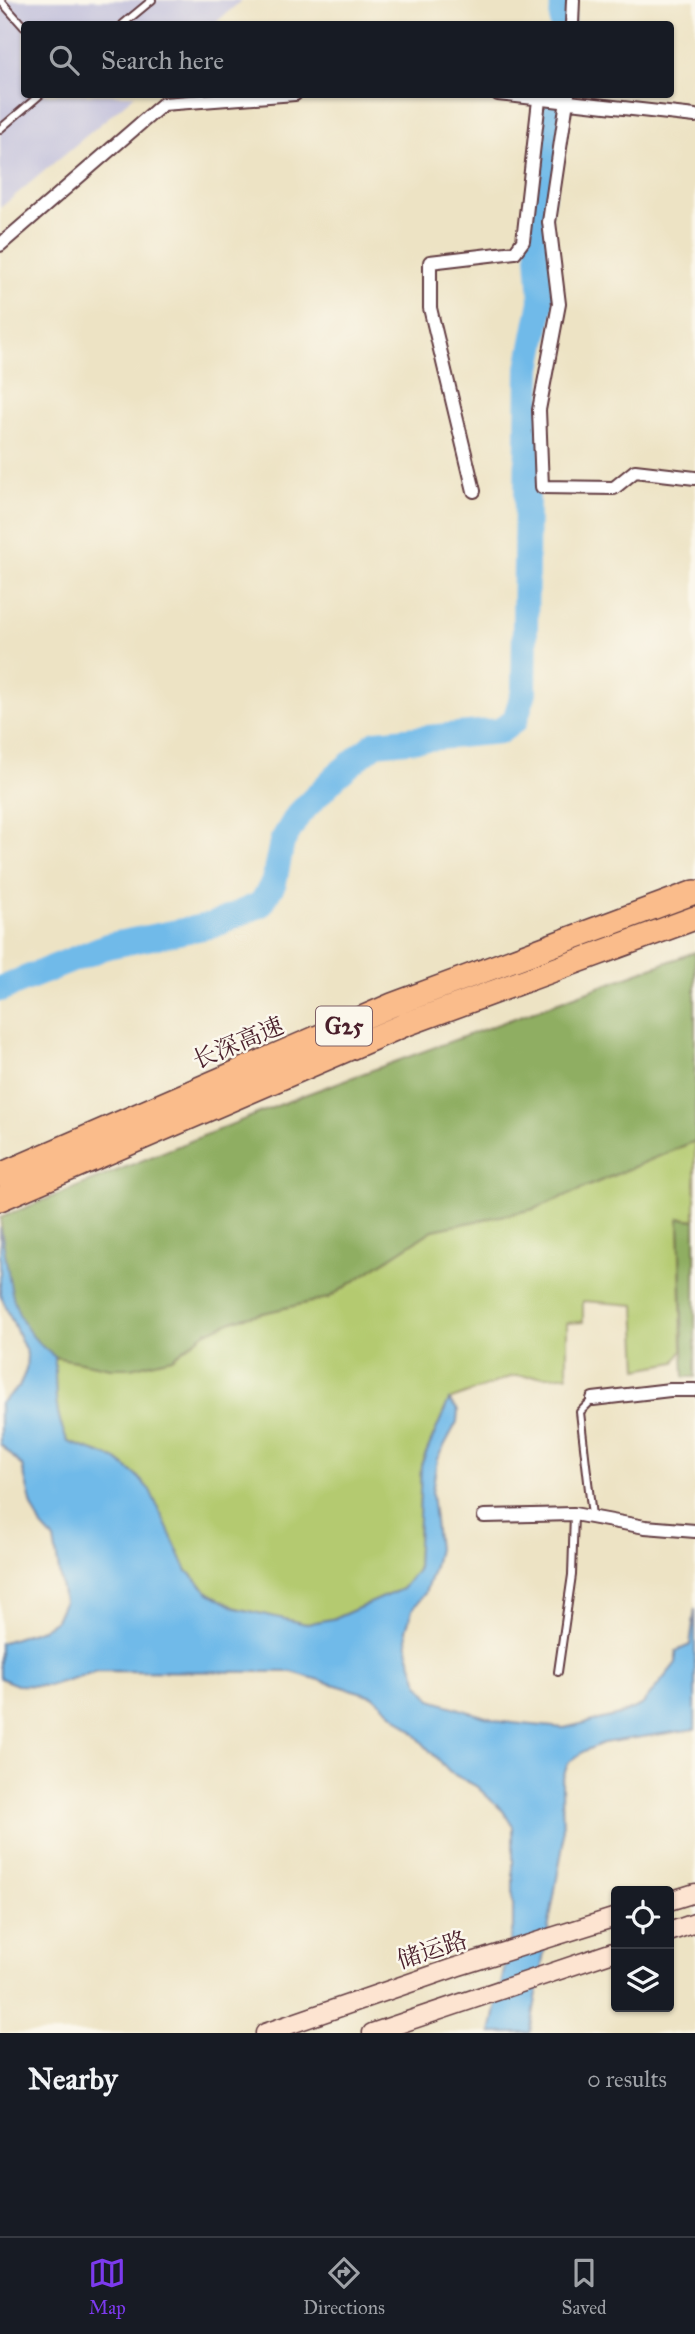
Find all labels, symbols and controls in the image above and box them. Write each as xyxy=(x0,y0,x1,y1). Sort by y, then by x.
search box xyxy=(21,21,674,98)
icon: search xyxy=(45,41,83,79)
text: Search here xyxy=(101,44,224,76)
road number: G25 xyxy=(316,1007,372,1046)
street label: 长深高速 xyxy=(188,1010,288,1076)
map controls xyxy=(611,1886,674,2012)
button: locate xyxy=(611,1886,674,1949)
street label: 储运路 xyxy=(393,1925,471,1975)
button: layers xyxy=(611,1949,674,2012)
text: Nearby xyxy=(28,2061,118,2097)
text: 0 results xyxy=(587,2065,667,2093)
tab: Map xyxy=(88,2254,126,2319)
tab: Directions xyxy=(303,2254,385,2319)
tab: Saved xyxy=(562,2254,607,2319)

